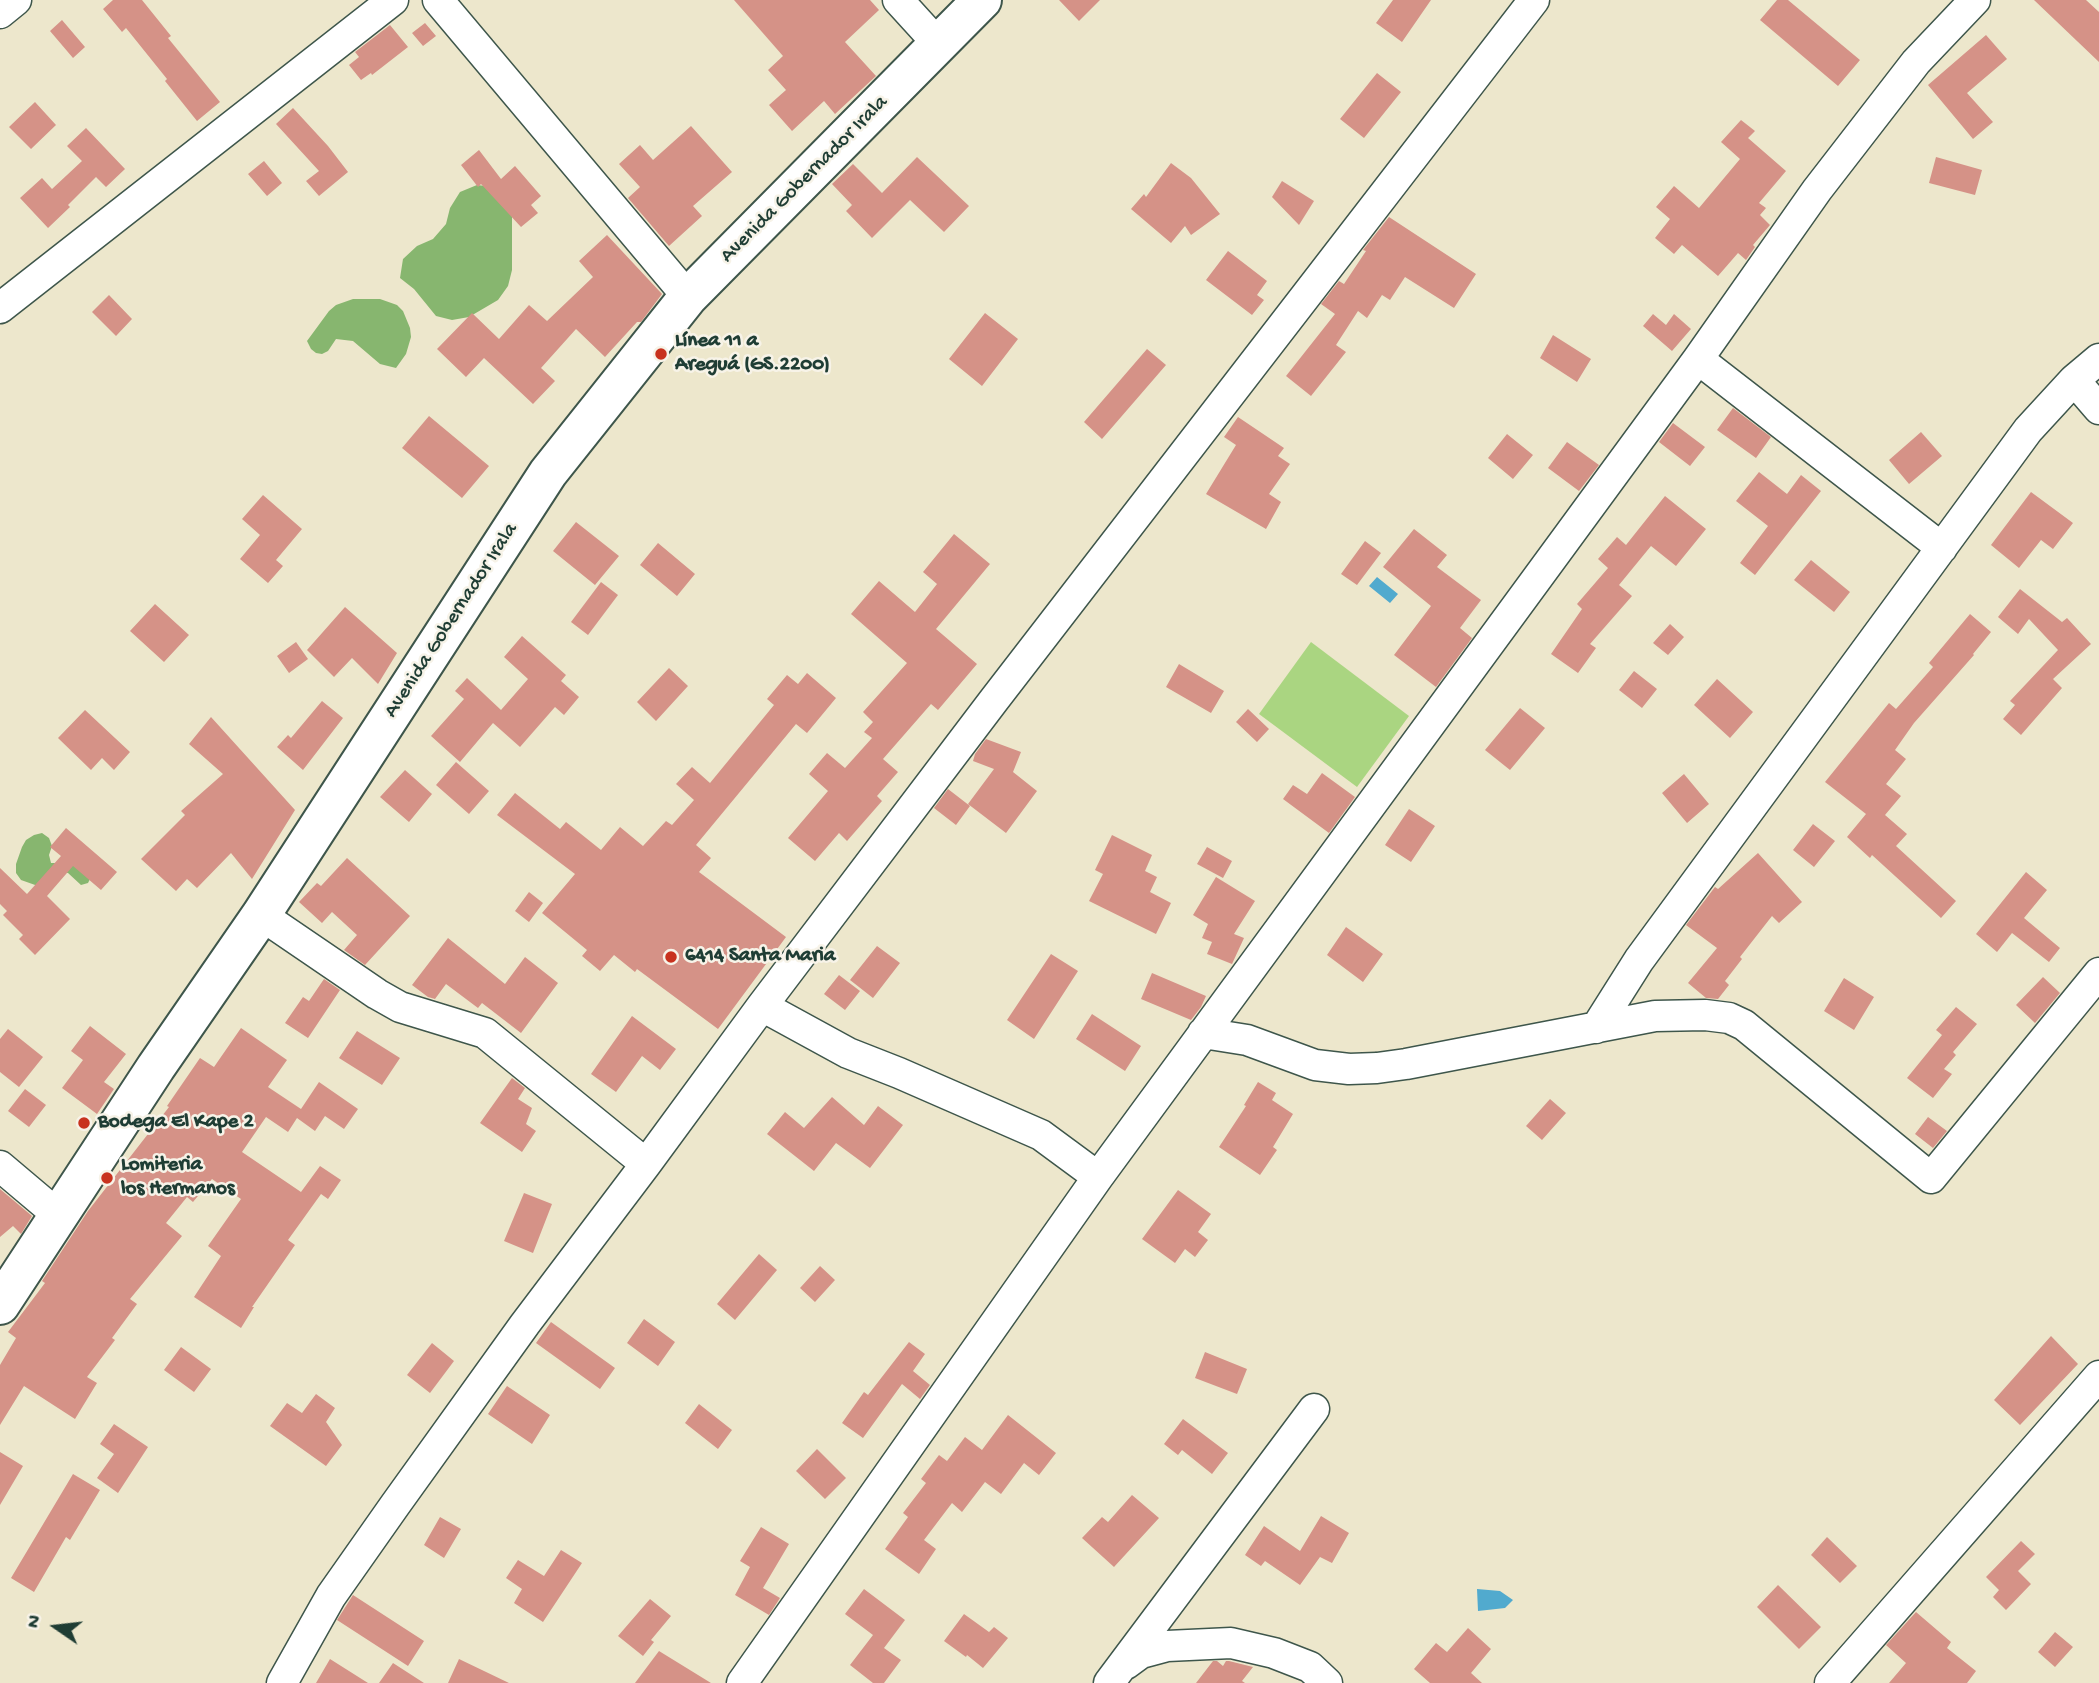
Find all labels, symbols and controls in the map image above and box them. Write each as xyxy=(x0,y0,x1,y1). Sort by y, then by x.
street label: Avenida Gobernador Irala xyxy=(716,91,894,269)
place label: Línea 11 a Areguá (GS.2200) xyxy=(675,329,830,379)
marker: Línea 11 a Areguá (GS.2200) xyxy=(653,346,669,362)
street label: Avenida Gobernador Irala xyxy=(380,519,524,723)
place label: 6414 Santa Maria xyxy=(685,944,835,970)
marker: 6414 Santa Maria xyxy=(663,949,679,965)
place label: Bodega El Kape 2 xyxy=(98,1110,254,1136)
marker: Bodega El Kape 2 xyxy=(76,1115,92,1131)
place label: Lomiteria los Hermanos xyxy=(121,1153,235,1203)
marker: Lomiteria los Hermanos xyxy=(99,1170,115,1186)
north arrow xyxy=(21,1592,91,1662)
text: N xyxy=(22,1613,48,1631)

